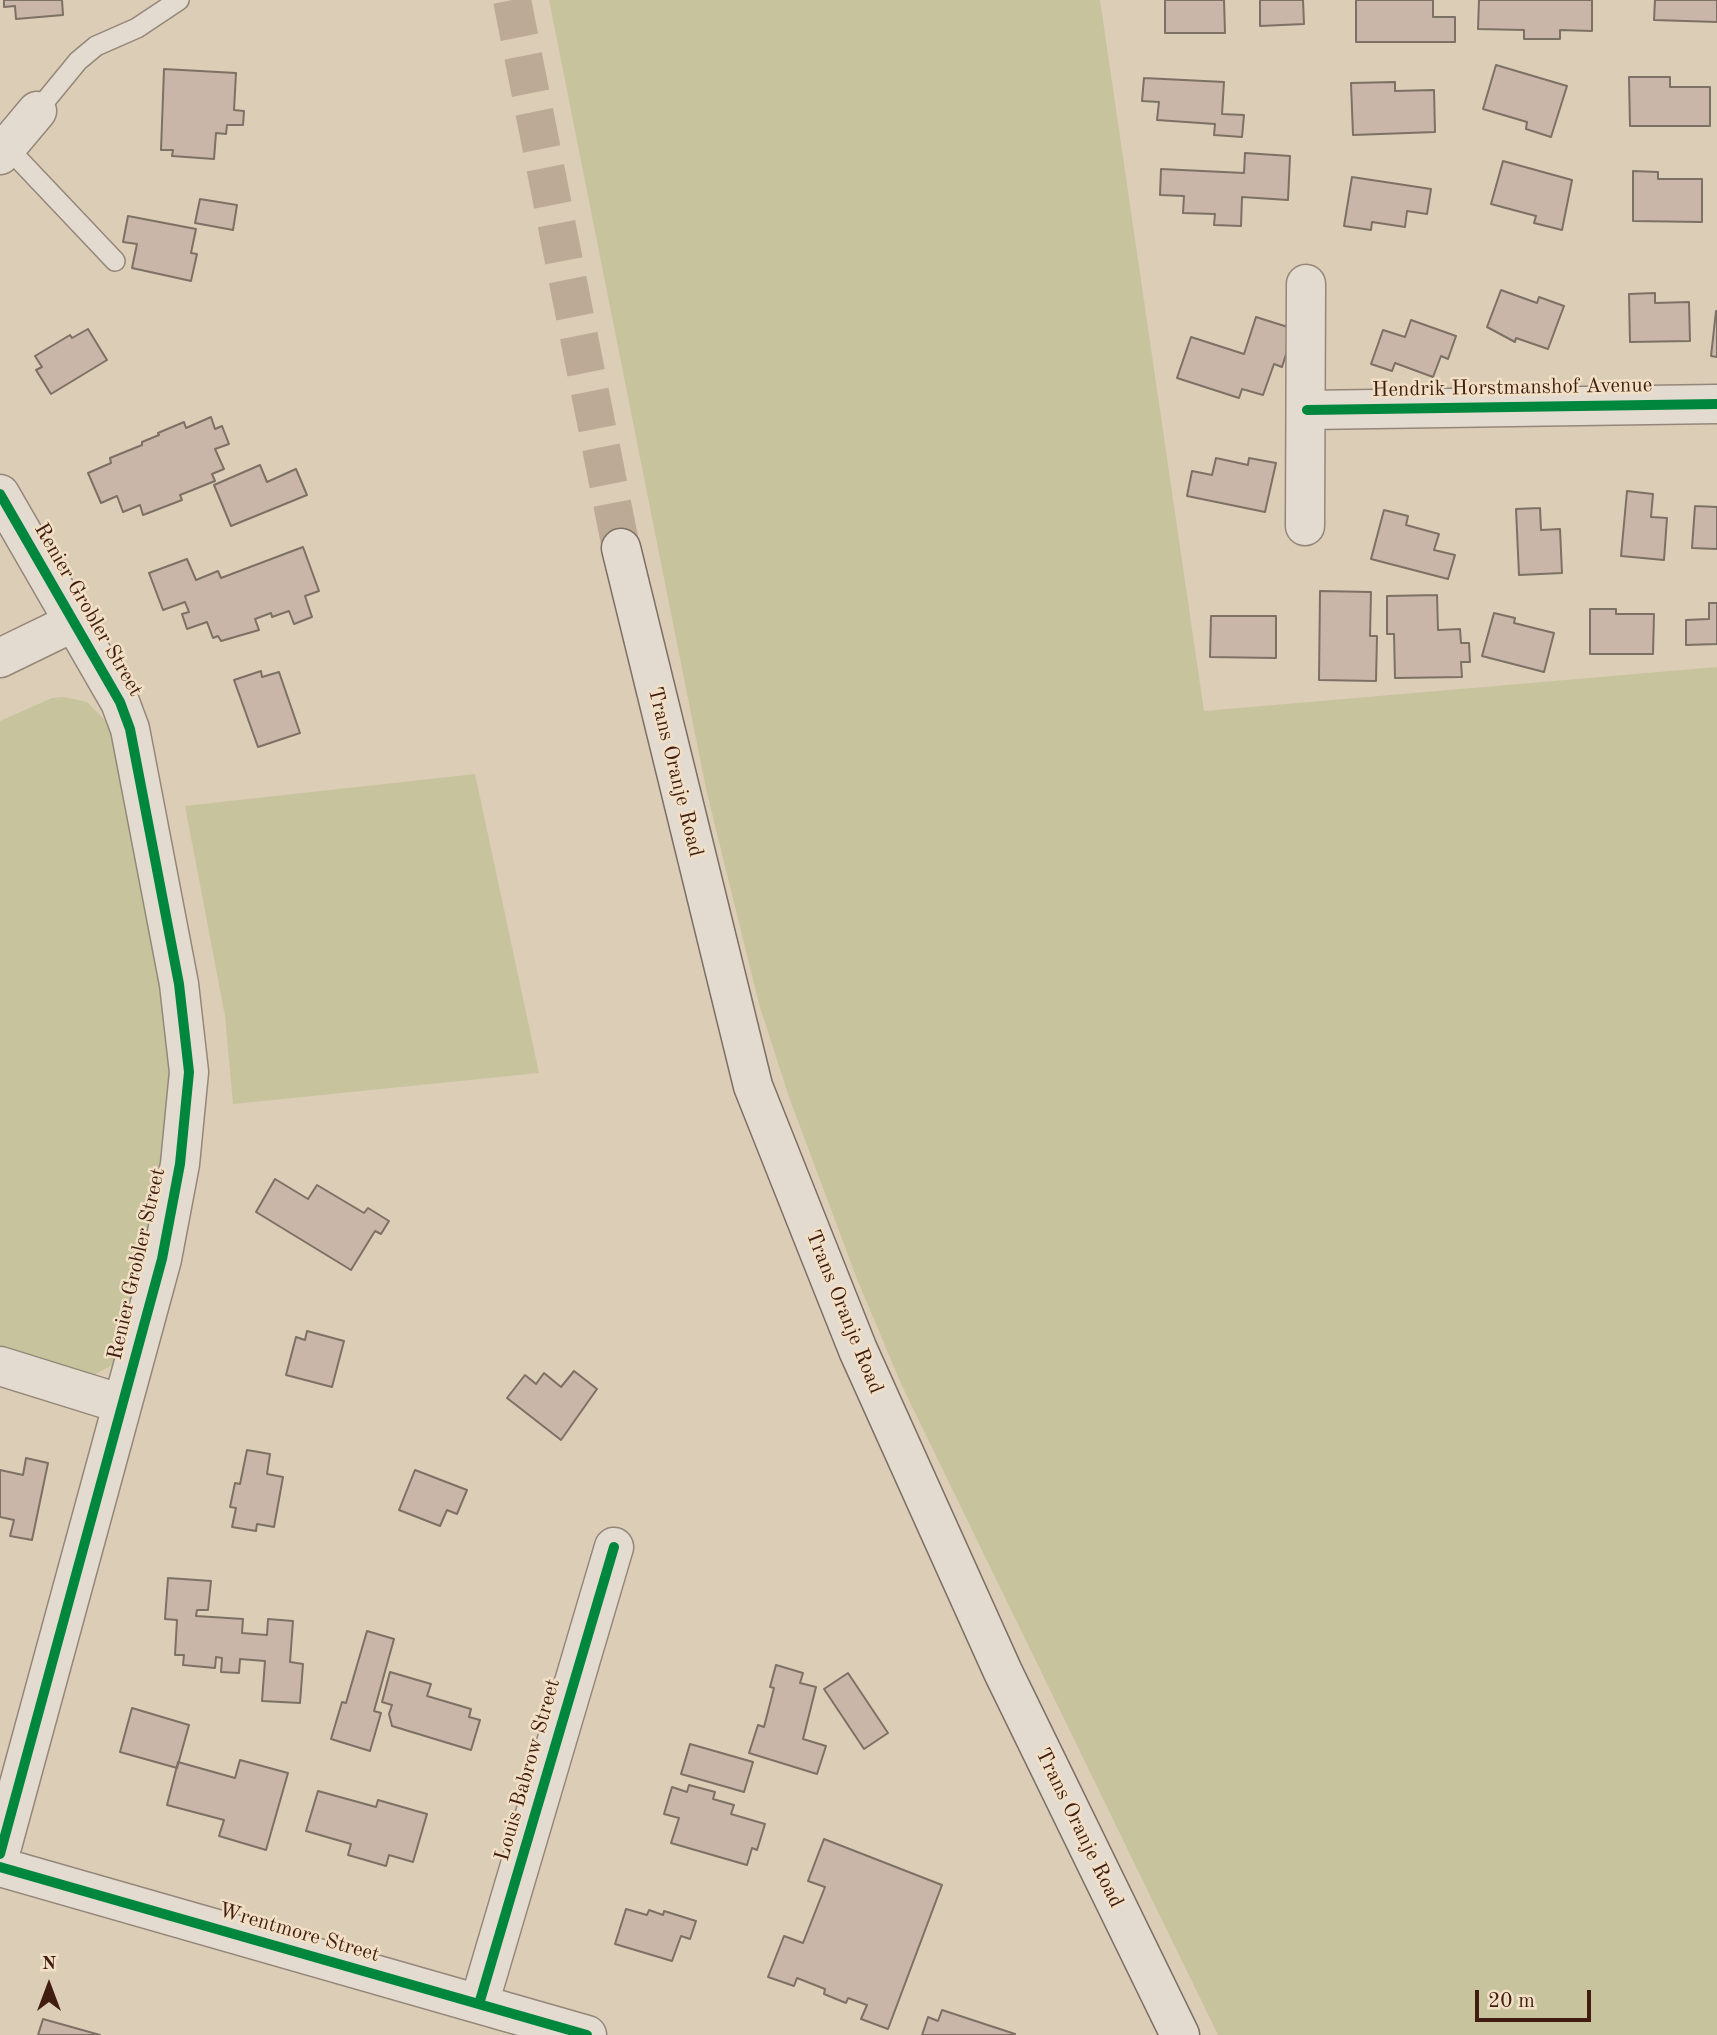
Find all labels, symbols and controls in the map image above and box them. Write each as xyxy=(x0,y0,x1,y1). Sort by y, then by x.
street label: Hendrik Horstmanshof Avenue xyxy=(1372,373,1652,403)
street label: Renier Grobler Street xyxy=(28,519,148,701)
street label: Trans Oranje Road xyxy=(642,684,708,860)
street label: Renier Grobler Street xyxy=(103,1166,171,1362)
street label: Trans Oranje Road xyxy=(800,1226,888,1398)
street label: Louis Babrow Street xyxy=(490,1676,566,1864)
street label: Trans Oranje Road xyxy=(1029,1744,1129,1912)
street label: Wrentmore Street xyxy=(216,1898,382,1968)
north arrow xyxy=(14,1951,84,2021)
text: N xyxy=(42,1955,56,1974)
scale bar xyxy=(1479,1976,1594,2020)
text: 20 m xyxy=(1488,1991,1535,2012)

